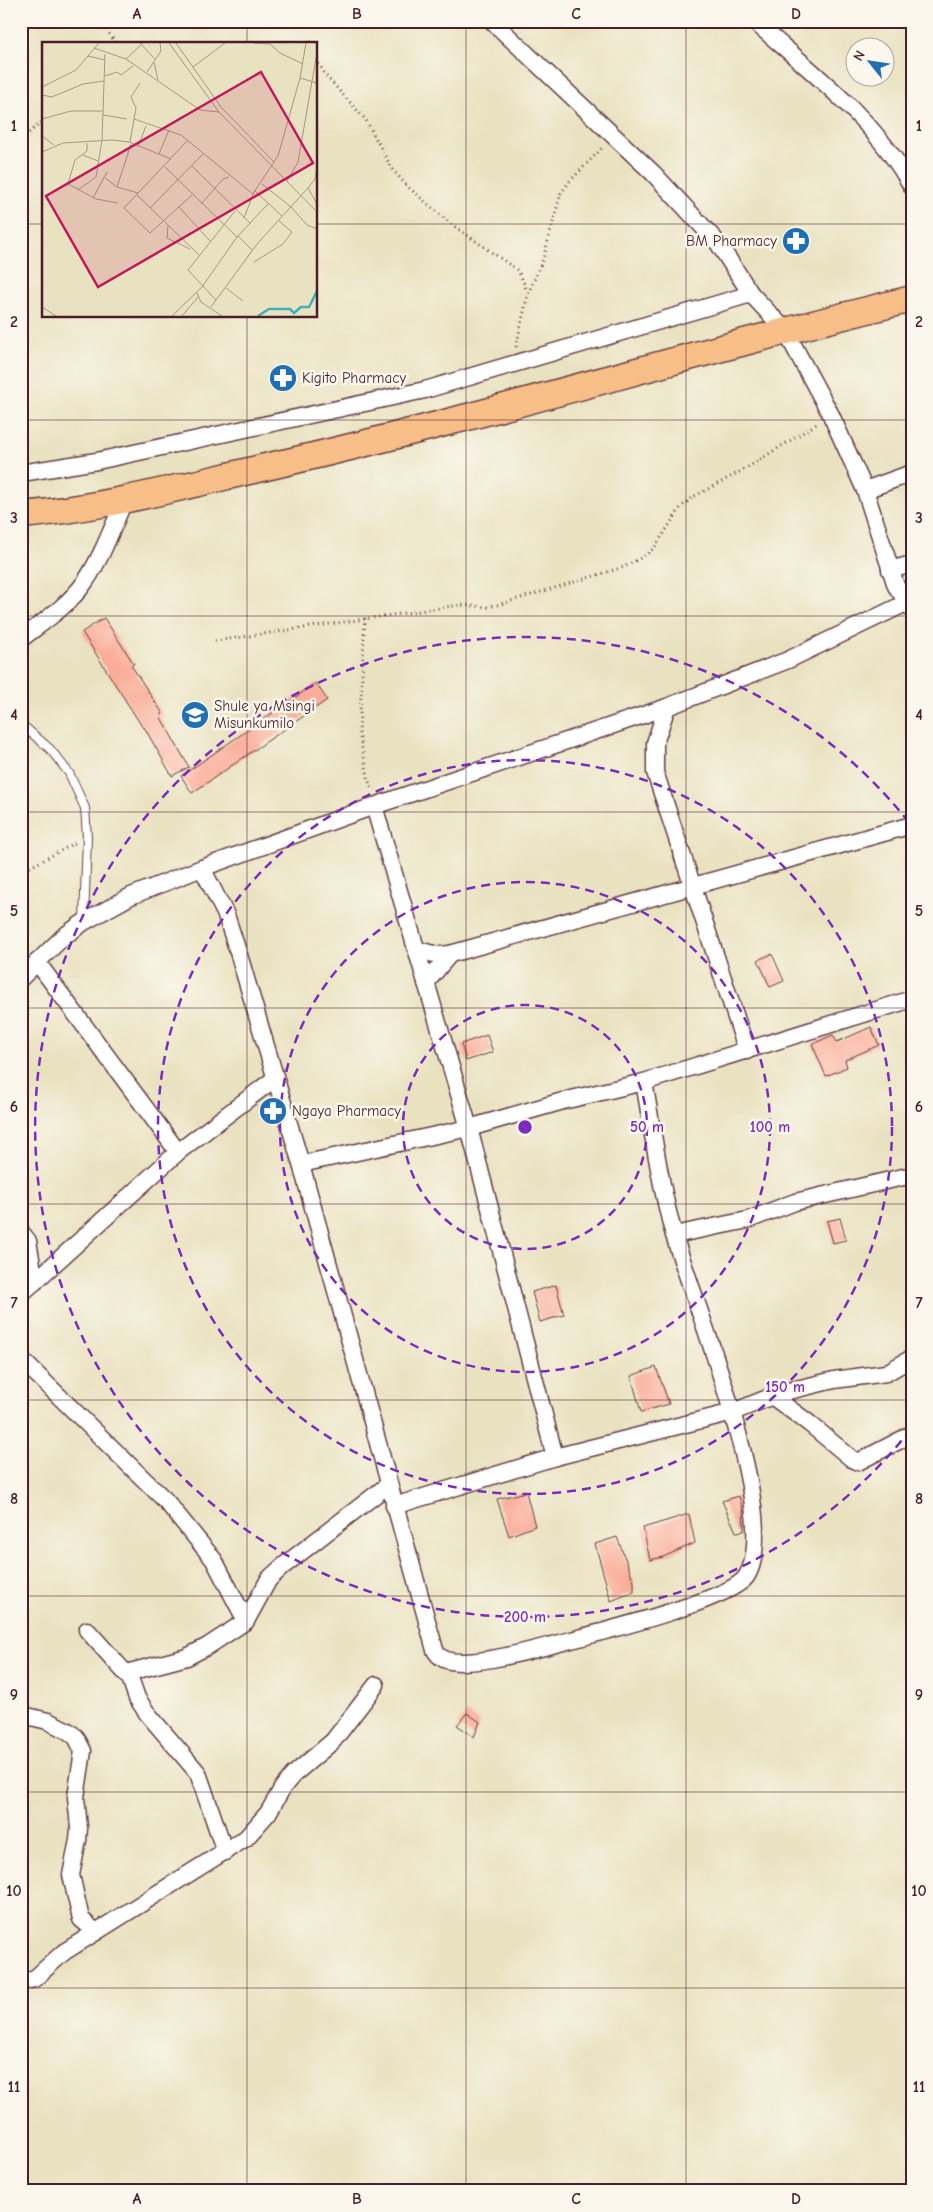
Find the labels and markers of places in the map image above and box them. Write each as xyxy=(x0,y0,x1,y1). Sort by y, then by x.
pharmacy icon: BM Pharmacy xyxy=(781,226,811,256)
place label: BM Pharmacy xyxy=(686,232,777,250)
pharmacy icon: Kigito Pharmacy xyxy=(268,363,298,393)
place label: Kigito Pharmacy xyxy=(302,369,406,387)
place label: Shule ya Msingi Misunkumilo xyxy=(214,697,315,732)
school or university icon: Shule ya Msingi Misunkumilo xyxy=(180,700,210,730)
pharmacy icon: Ngaya Pharmacy xyxy=(258,1096,288,1126)
place label: Ngaya Pharmacy xyxy=(292,1102,401,1120)
centre of rings xyxy=(516,1118,534,1136)

